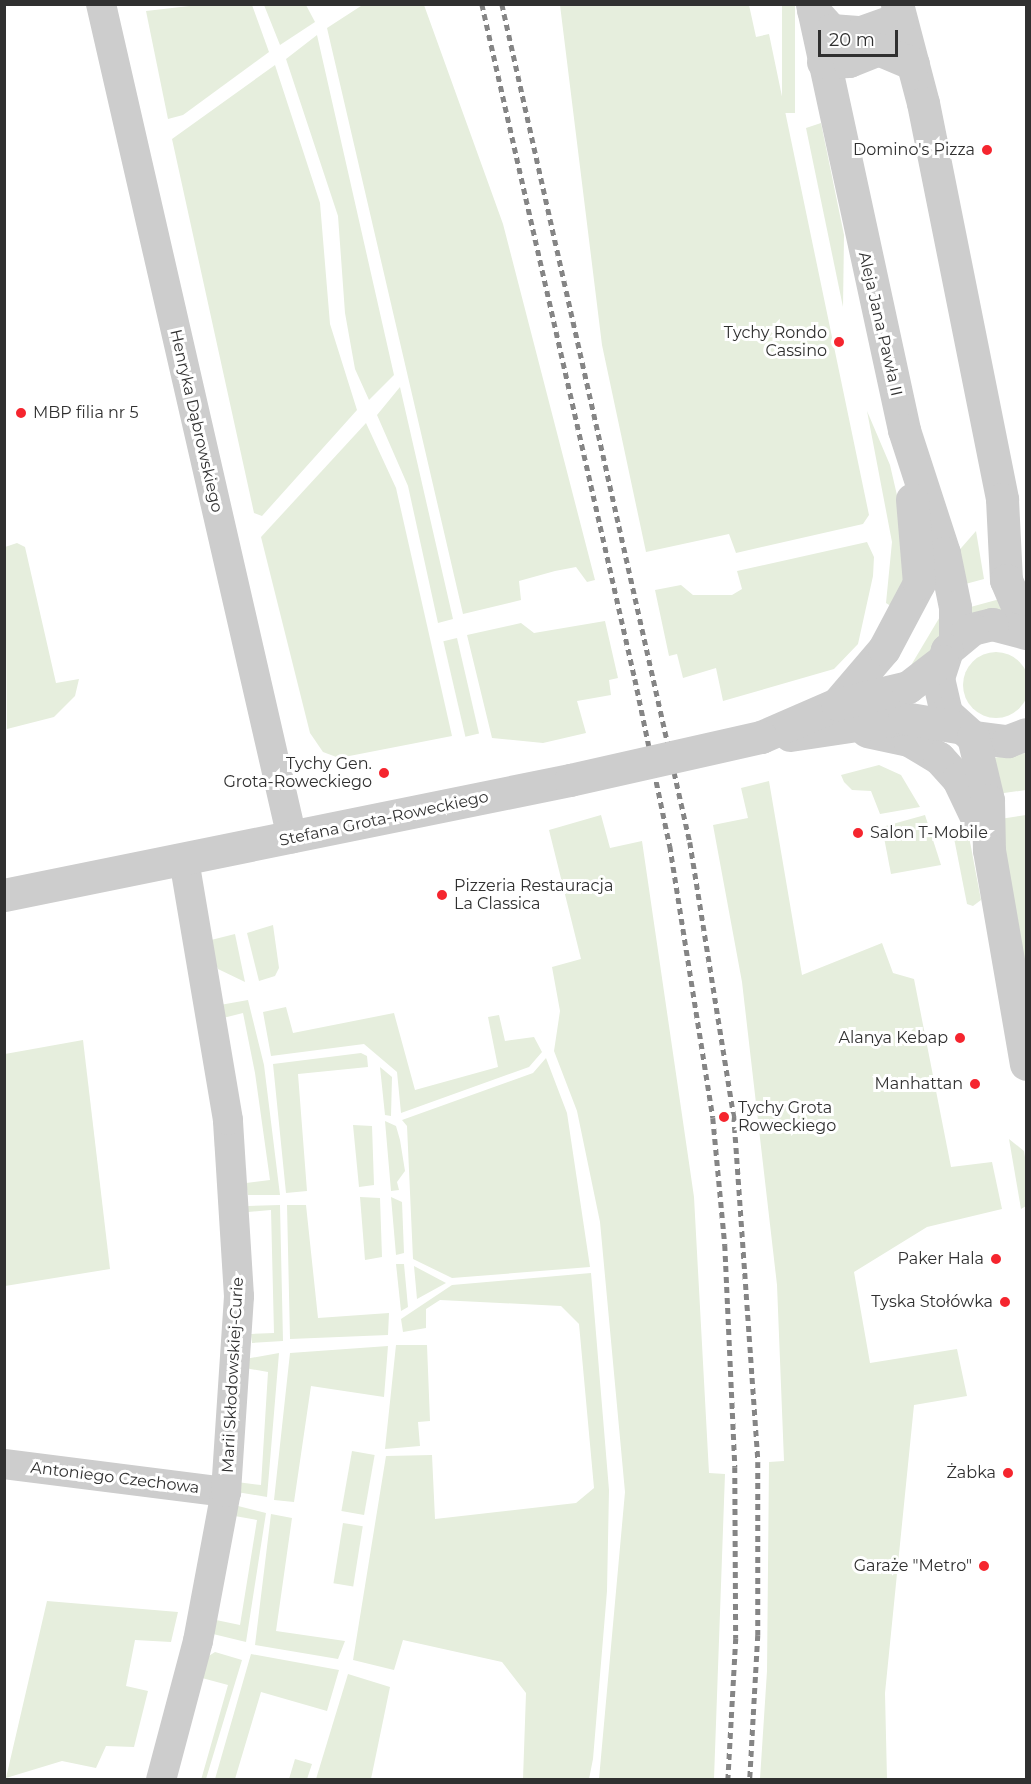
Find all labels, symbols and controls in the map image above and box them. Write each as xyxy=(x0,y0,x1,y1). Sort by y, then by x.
scale bar xyxy=(821,18,900,56)
text: 20 m xyxy=(829,29,875,51)
place label: Domino's Pizza xyxy=(853,140,975,160)
marker: Domino's Pizza xyxy=(980,143,994,157)
street label: Aleja Jana Pawła II xyxy=(854,250,906,398)
place label: Tychy Rondo Cassino xyxy=(724,323,827,361)
street label: Henryka Dąbrowskiego xyxy=(166,328,226,514)
marker: Tychy Rondo Cassino xyxy=(832,335,846,349)
place label: MBP filia nr 5 xyxy=(33,403,138,423)
marker: MBP filia nr 5 xyxy=(14,406,28,420)
place label: Tychy Gen. Grota-Roweckiego xyxy=(223,754,372,792)
marker: Tychy Gen. Grota-Roweckiego xyxy=(377,766,391,780)
street label: Stefana Grota-Roweckiego xyxy=(278,787,490,851)
place label: Salon T-Mobile xyxy=(870,823,988,843)
marker: Salon T-Mobile xyxy=(851,826,865,840)
place label: Pizzeria Restauracja La Classica xyxy=(454,876,613,914)
marker: Pizzeria Restauracja La Classica xyxy=(435,888,449,902)
place label: Alanya Kebap xyxy=(839,1028,948,1048)
marker: Alanya Kebap xyxy=(953,1031,967,1045)
place label: Manhattan xyxy=(875,1074,963,1094)
marker: Manhattan xyxy=(968,1077,982,1091)
place label: Tychy Grota Roweckiego xyxy=(738,1098,836,1136)
marker: Tychy Grota Roweckiego xyxy=(715,1108,733,1126)
place label: Paker Hala xyxy=(898,1249,984,1269)
marker: Paker Hala xyxy=(989,1252,1003,1266)
street label: Marii Skłodowskiej-Curie xyxy=(218,1277,248,1473)
place label: Tyska Stołówka xyxy=(871,1292,993,1312)
marker: Tyska Stołówka xyxy=(998,1295,1012,1309)
street label: Antoniego Czechowa xyxy=(30,1458,200,1498)
place label: Żabka xyxy=(946,1463,996,1483)
marker: Żabka xyxy=(1001,1466,1015,1480)
place label: Garaże "Metro" xyxy=(854,1556,972,1576)
marker: Garaże "Metro" xyxy=(977,1559,991,1573)

